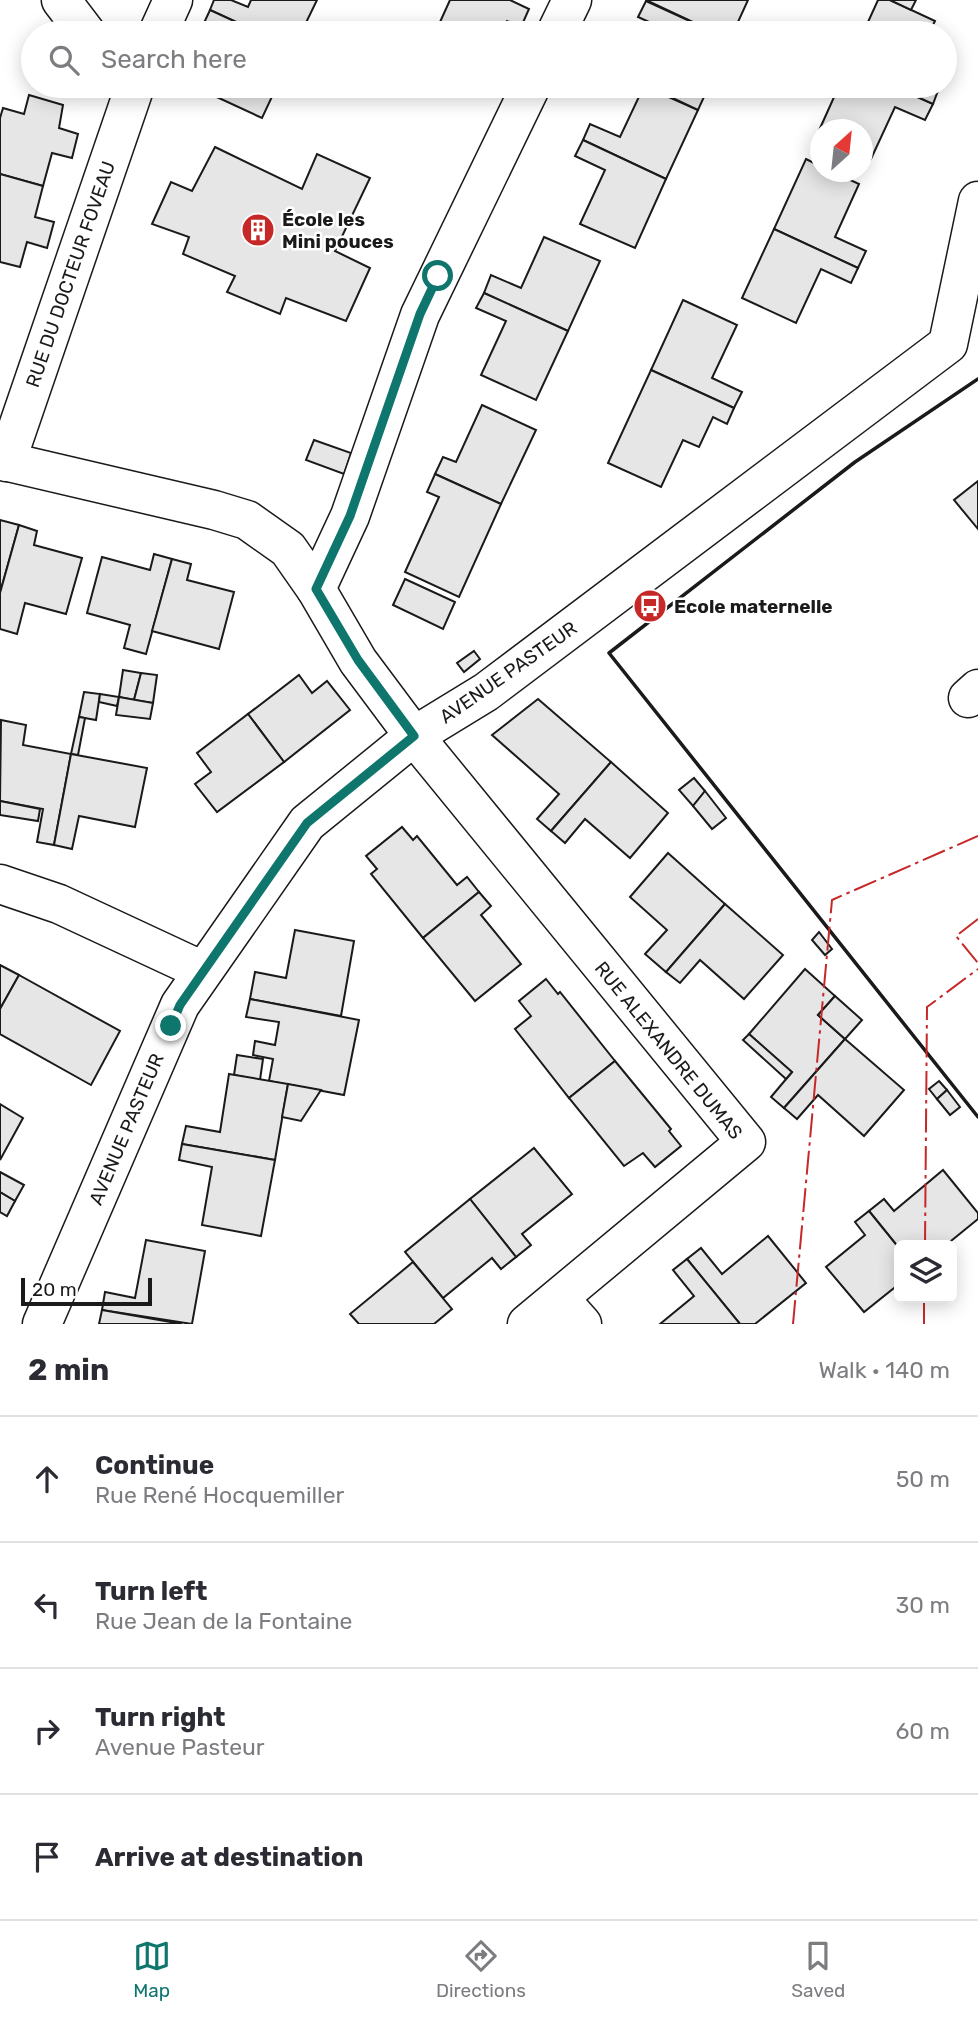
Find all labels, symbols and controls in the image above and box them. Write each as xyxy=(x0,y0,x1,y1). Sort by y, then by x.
search box xyxy=(21,21,957,98)
icon: search xyxy=(45,41,83,79)
text: Search here xyxy=(101,44,247,75)
north arrow xyxy=(810,119,873,182)
street label: RUE DU DOCTEUR FOVEAU xyxy=(21,158,120,390)
place label: École les Mini pouces xyxy=(282,208,394,253)
building icon: École les Mini pouces xyxy=(239,211,277,249)
route start xyxy=(422,260,453,291)
bus stop icon: Ecole maternelle xyxy=(631,587,669,625)
place label: Ecole maternelle xyxy=(674,595,833,618)
street label: AVENUE PASTEUR xyxy=(435,616,581,728)
street label: RUE ALEXANDRE DUMAS xyxy=(590,957,747,1144)
route end xyxy=(155,1010,186,1041)
street label: AVENUE PASTEUR xyxy=(84,1050,169,1208)
map controls xyxy=(894,1240,957,1303)
button: layers xyxy=(894,1240,957,1303)
scale bar xyxy=(21,1275,152,1307)
text: 20 m xyxy=(32,1278,77,1301)
text: 2 min xyxy=(28,1352,109,1388)
text: Walk · 140 m xyxy=(818,1356,950,1384)
text: Continue xyxy=(95,1450,214,1481)
icon: ahead xyxy=(28,1460,66,1498)
text: 50 m xyxy=(896,1465,950,1493)
text: Rue René Hocquemiller xyxy=(95,1481,344,1509)
text: Turn left xyxy=(95,1576,207,1607)
icon: left xyxy=(28,1586,66,1624)
text: 30 m xyxy=(895,1591,950,1619)
text: Rue Jean de la Fontaine xyxy=(95,1607,353,1635)
text: Turn right xyxy=(95,1702,225,1733)
icon: right xyxy=(28,1712,66,1750)
text: 60 m xyxy=(895,1717,950,1745)
text: Avenue Pasteur xyxy=(95,1733,265,1761)
icon: arrive xyxy=(28,1838,66,1876)
text: Arrive at destination xyxy=(95,1842,363,1873)
tab: Map xyxy=(133,1937,171,2002)
tab: Directions xyxy=(436,1937,526,2002)
tab: Saved xyxy=(791,1937,845,2002)

